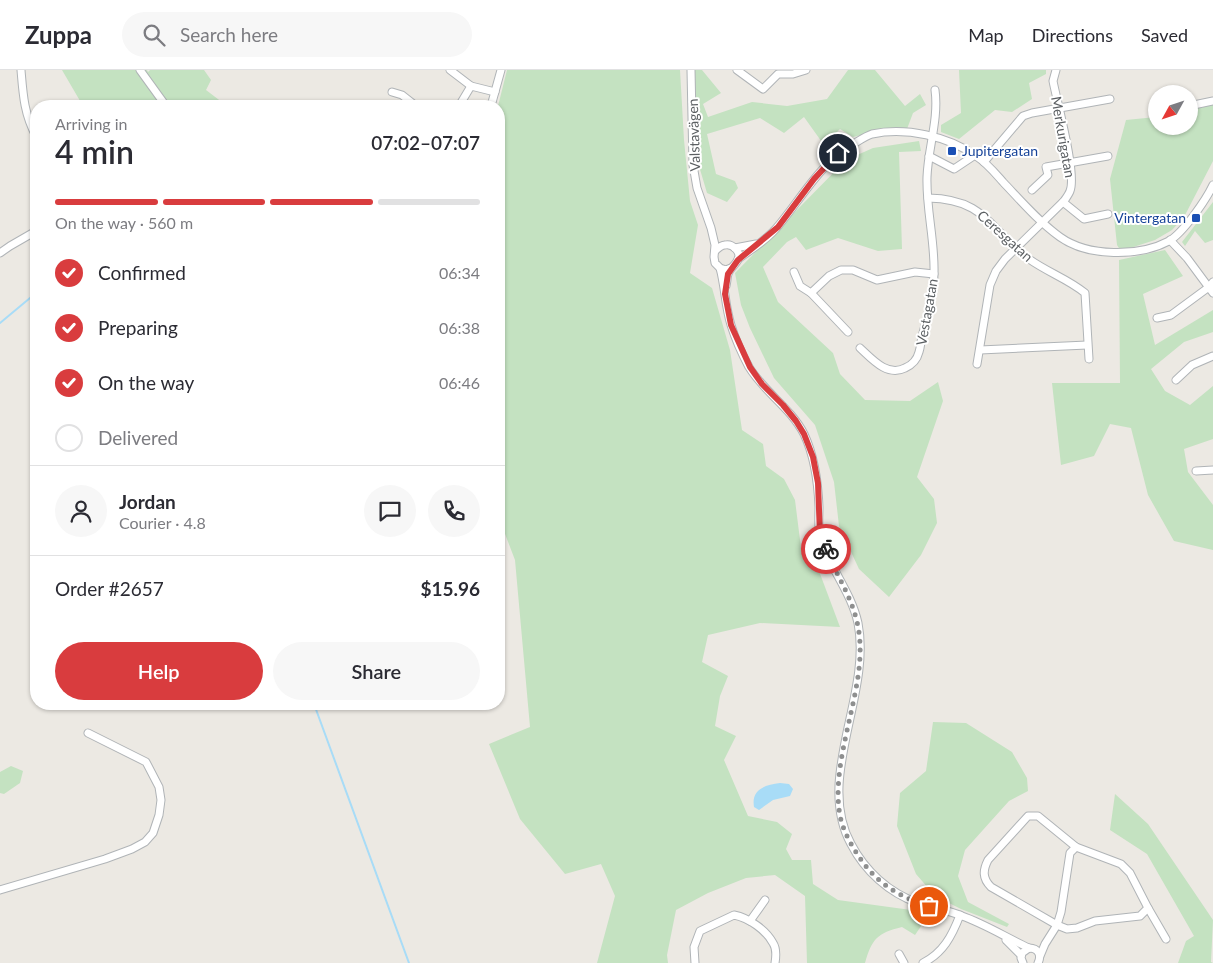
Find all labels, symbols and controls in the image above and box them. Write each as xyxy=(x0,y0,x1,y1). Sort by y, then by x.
search box xyxy=(122,12,472,57)
text: Zuppa xyxy=(25,20,92,49)
icon: search xyxy=(140,21,168,49)
text: Search here xyxy=(180,23,278,46)
text: Map xyxy=(968,24,1004,46)
text: Directions xyxy=(1032,24,1113,46)
text: Saved xyxy=(1141,24,1188,46)
north arrow xyxy=(1148,85,1198,135)
map controls xyxy=(1148,85,1198,135)
street label: Merkurigatan xyxy=(1048,95,1079,179)
street label: Valstavägen xyxy=(684,98,703,172)
text: Arriving in xyxy=(55,114,128,133)
text: 07:02–07:07 xyxy=(371,131,480,154)
text: 4 min xyxy=(55,132,134,171)
pin xyxy=(817,132,859,174)
icon: home xyxy=(824,139,852,167)
place label: Jupitergatan xyxy=(962,142,1038,159)
marker: Jupitergatan xyxy=(946,145,958,157)
street label: Ceresgatan xyxy=(974,206,1037,265)
place label: Vintergatan xyxy=(1114,209,1186,226)
marker: Vintergatan xyxy=(1190,212,1202,224)
text: On the way · 560 m xyxy=(55,213,193,232)
icon: check xyxy=(55,259,83,287)
text: Confirmed xyxy=(98,261,186,284)
text: 06:34 xyxy=(439,263,480,282)
street label: Vestagatan xyxy=(912,277,941,347)
icon: check xyxy=(55,314,83,342)
text: Preparing xyxy=(98,316,178,339)
text: 06:38 xyxy=(439,318,480,337)
icon: check xyxy=(55,369,83,397)
text: On the way xyxy=(98,371,194,394)
text: 06:46 xyxy=(439,373,480,392)
text: Delivered xyxy=(98,426,178,449)
button: person xyxy=(55,485,107,537)
button: chat xyxy=(364,485,416,537)
button: phone xyxy=(428,485,480,537)
text: Jordan xyxy=(119,490,176,513)
text: Courier · 4.8 xyxy=(119,513,206,532)
courier xyxy=(801,524,851,574)
icon: bike xyxy=(812,535,840,563)
text: Order #2657 xyxy=(55,577,164,600)
text: $15.96 xyxy=(420,577,480,600)
button: Help xyxy=(55,642,263,700)
button: Share xyxy=(273,642,480,700)
pin xyxy=(908,885,950,927)
icon: bag xyxy=(915,892,943,920)

